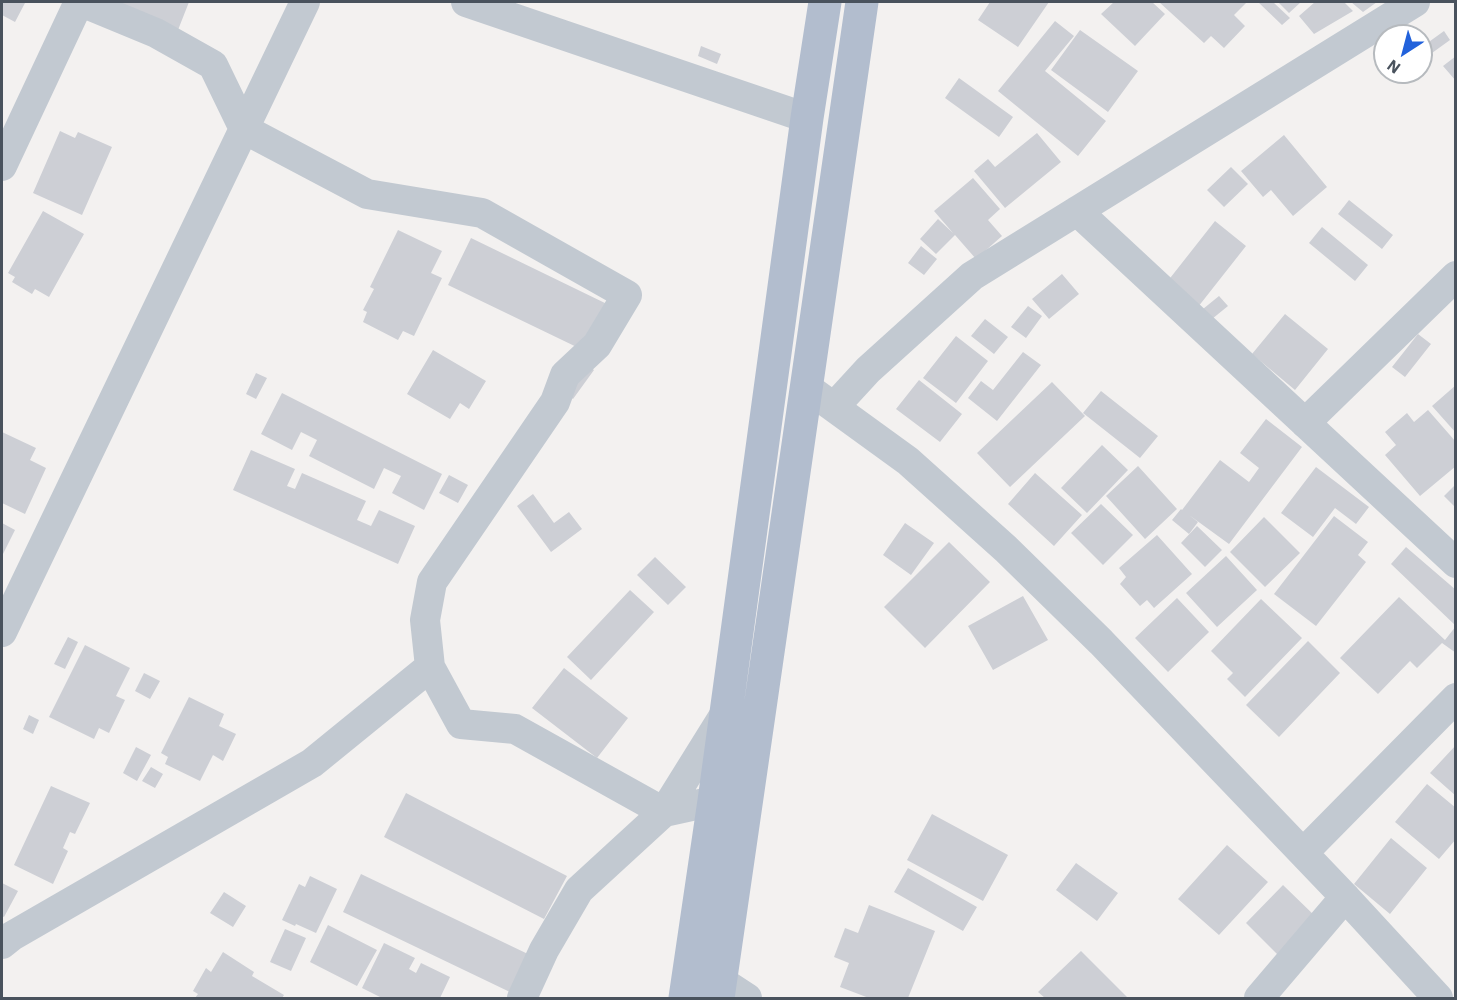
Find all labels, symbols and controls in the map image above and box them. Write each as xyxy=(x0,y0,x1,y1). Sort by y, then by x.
north arrow xyxy=(1373,24,1433,84)
text: N xyxy=(1383,55,1404,78)

